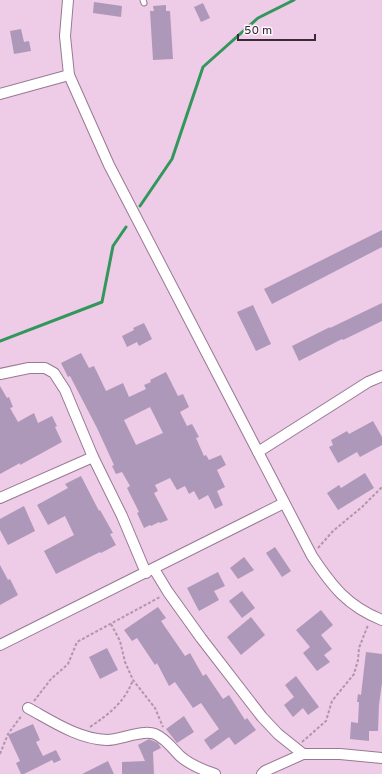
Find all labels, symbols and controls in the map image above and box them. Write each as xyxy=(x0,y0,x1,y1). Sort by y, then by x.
scale bar xyxy=(238,16,315,42)
text: 50 m xyxy=(244,23,272,39)

